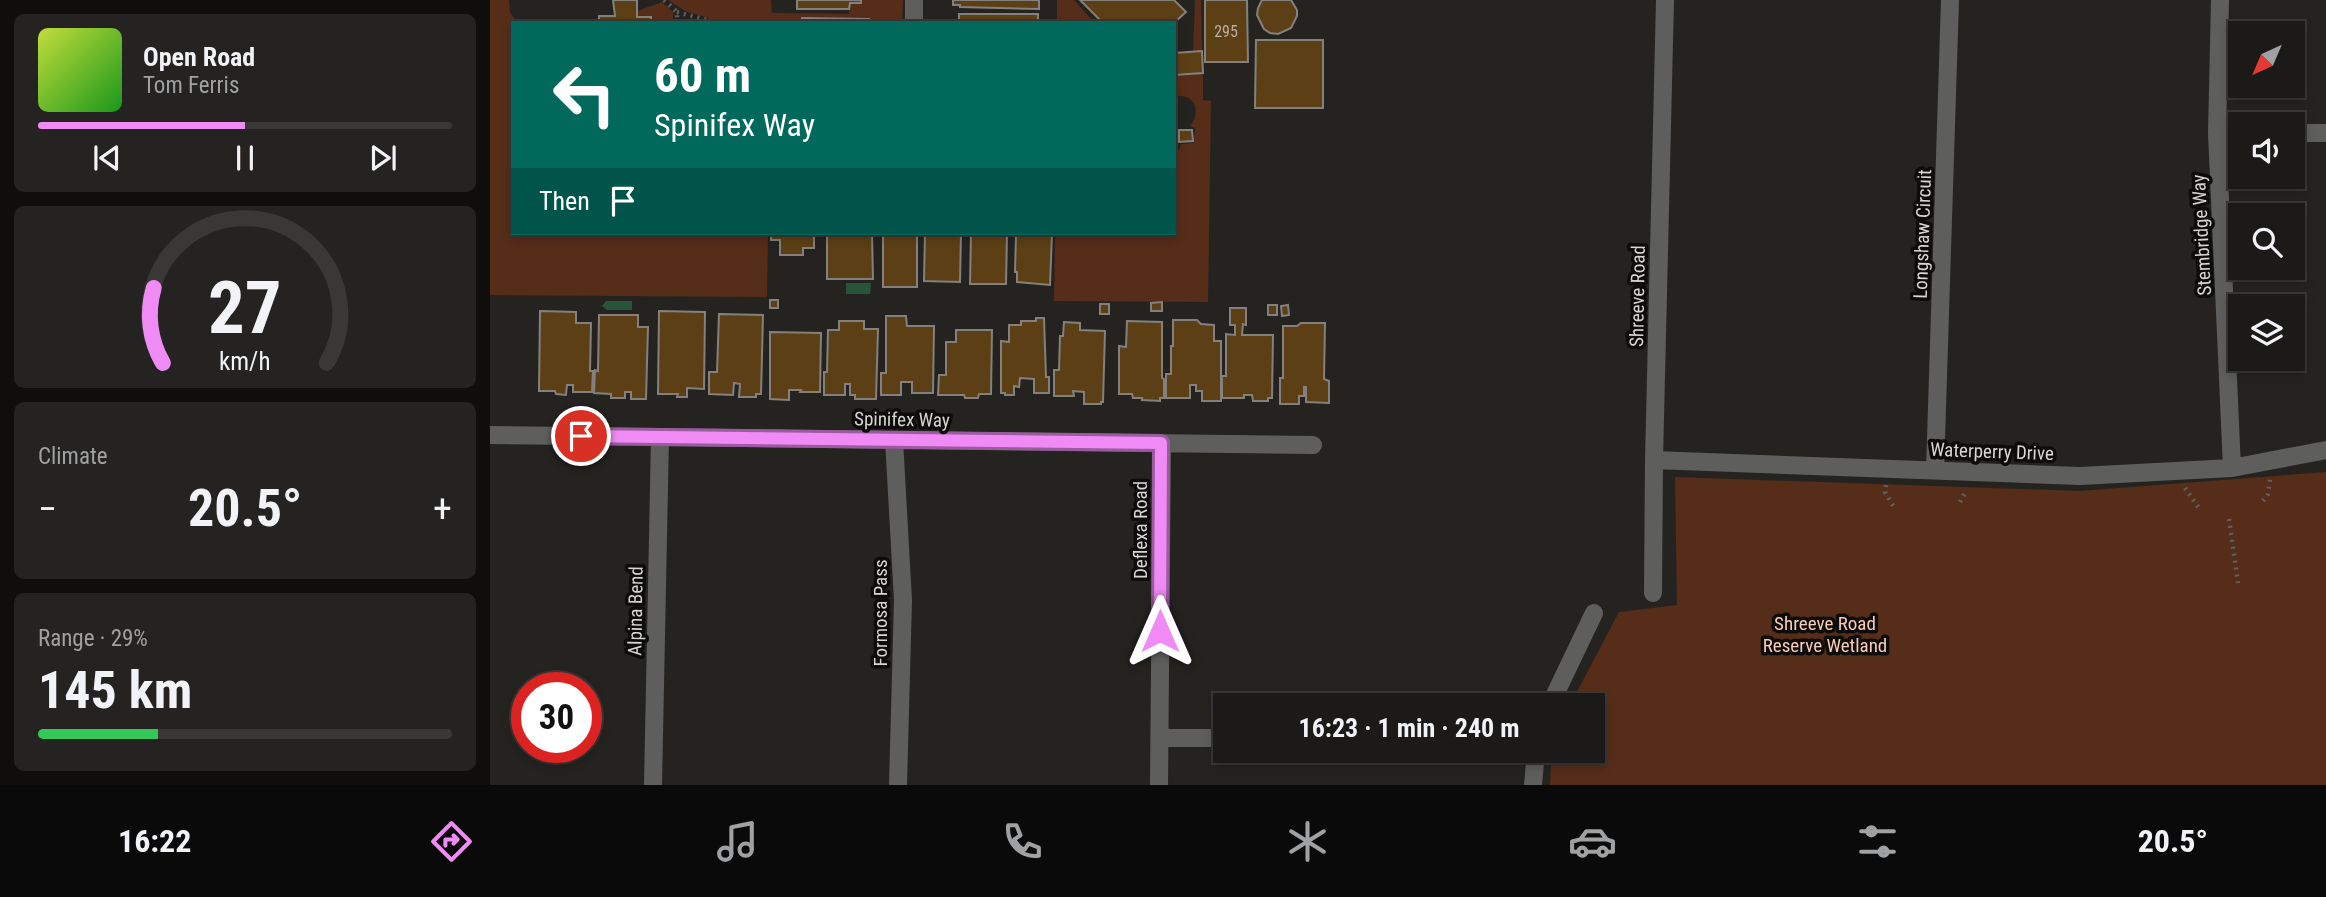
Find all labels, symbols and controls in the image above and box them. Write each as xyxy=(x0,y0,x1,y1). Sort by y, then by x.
north arrow xyxy=(2228,21,2305,98)
map controls xyxy=(2228,21,2305,371)
house number: 295 xyxy=(1214,22,1238,41)
text: Open Road xyxy=(143,42,255,72)
text: 60 m xyxy=(654,47,751,104)
icon: left xyxy=(539,49,630,140)
text: Tom Ferris xyxy=(143,72,239,99)
text: Spinifex Way xyxy=(654,106,815,144)
button: sound xyxy=(2228,112,2305,189)
icon: previous xyxy=(88,139,126,177)
icon: pause xyxy=(226,139,264,177)
icon: next xyxy=(364,139,402,177)
street label: Longshaw Circuit xyxy=(1909,169,1936,299)
street label: Stembridge Way xyxy=(2187,174,2216,296)
icon: arrive xyxy=(604,182,642,220)
text: Then xyxy=(539,186,590,216)
button: search xyxy=(2228,203,2305,280)
street label: Shreeve Road xyxy=(1625,245,1650,347)
text: 27 xyxy=(208,265,282,351)
button: layers xyxy=(2228,294,2305,371)
text: km/h xyxy=(219,346,271,375)
pin xyxy=(551,406,611,466)
street label: Spinifex Way xyxy=(854,407,950,432)
icon: arrive xyxy=(562,417,600,455)
street label: Waterperry Drive xyxy=(1930,438,2054,465)
text: Climate xyxy=(38,443,108,470)
text: 20.5° xyxy=(188,478,302,539)
street label: Deflexa Road xyxy=(1129,481,1152,579)
text: − xyxy=(38,487,57,531)
text: + xyxy=(433,487,452,531)
street label: Formosa Pass xyxy=(869,559,892,667)
street label: Alpina Bend xyxy=(623,566,648,656)
position arrow xyxy=(1123,594,1197,668)
park label: Shreeve Road Reserve Wetland xyxy=(1763,612,1887,657)
text: Range · 29% xyxy=(38,625,148,652)
text: 145 km xyxy=(38,660,192,721)
speed limit sign: 30 xyxy=(511,672,602,763)
text: 16:23 · 1 min · 240 m xyxy=(1299,713,1519,743)
icon: directions xyxy=(427,817,476,866)
icon: music xyxy=(713,817,762,866)
icon: phone xyxy=(998,817,1047,866)
icon: climate xyxy=(1283,817,1332,866)
icon: car xyxy=(1568,817,1617,866)
icon: filters xyxy=(1853,817,1902,866)
text: 16:22 xyxy=(118,822,191,860)
text: 20.5° xyxy=(2138,822,2208,860)

